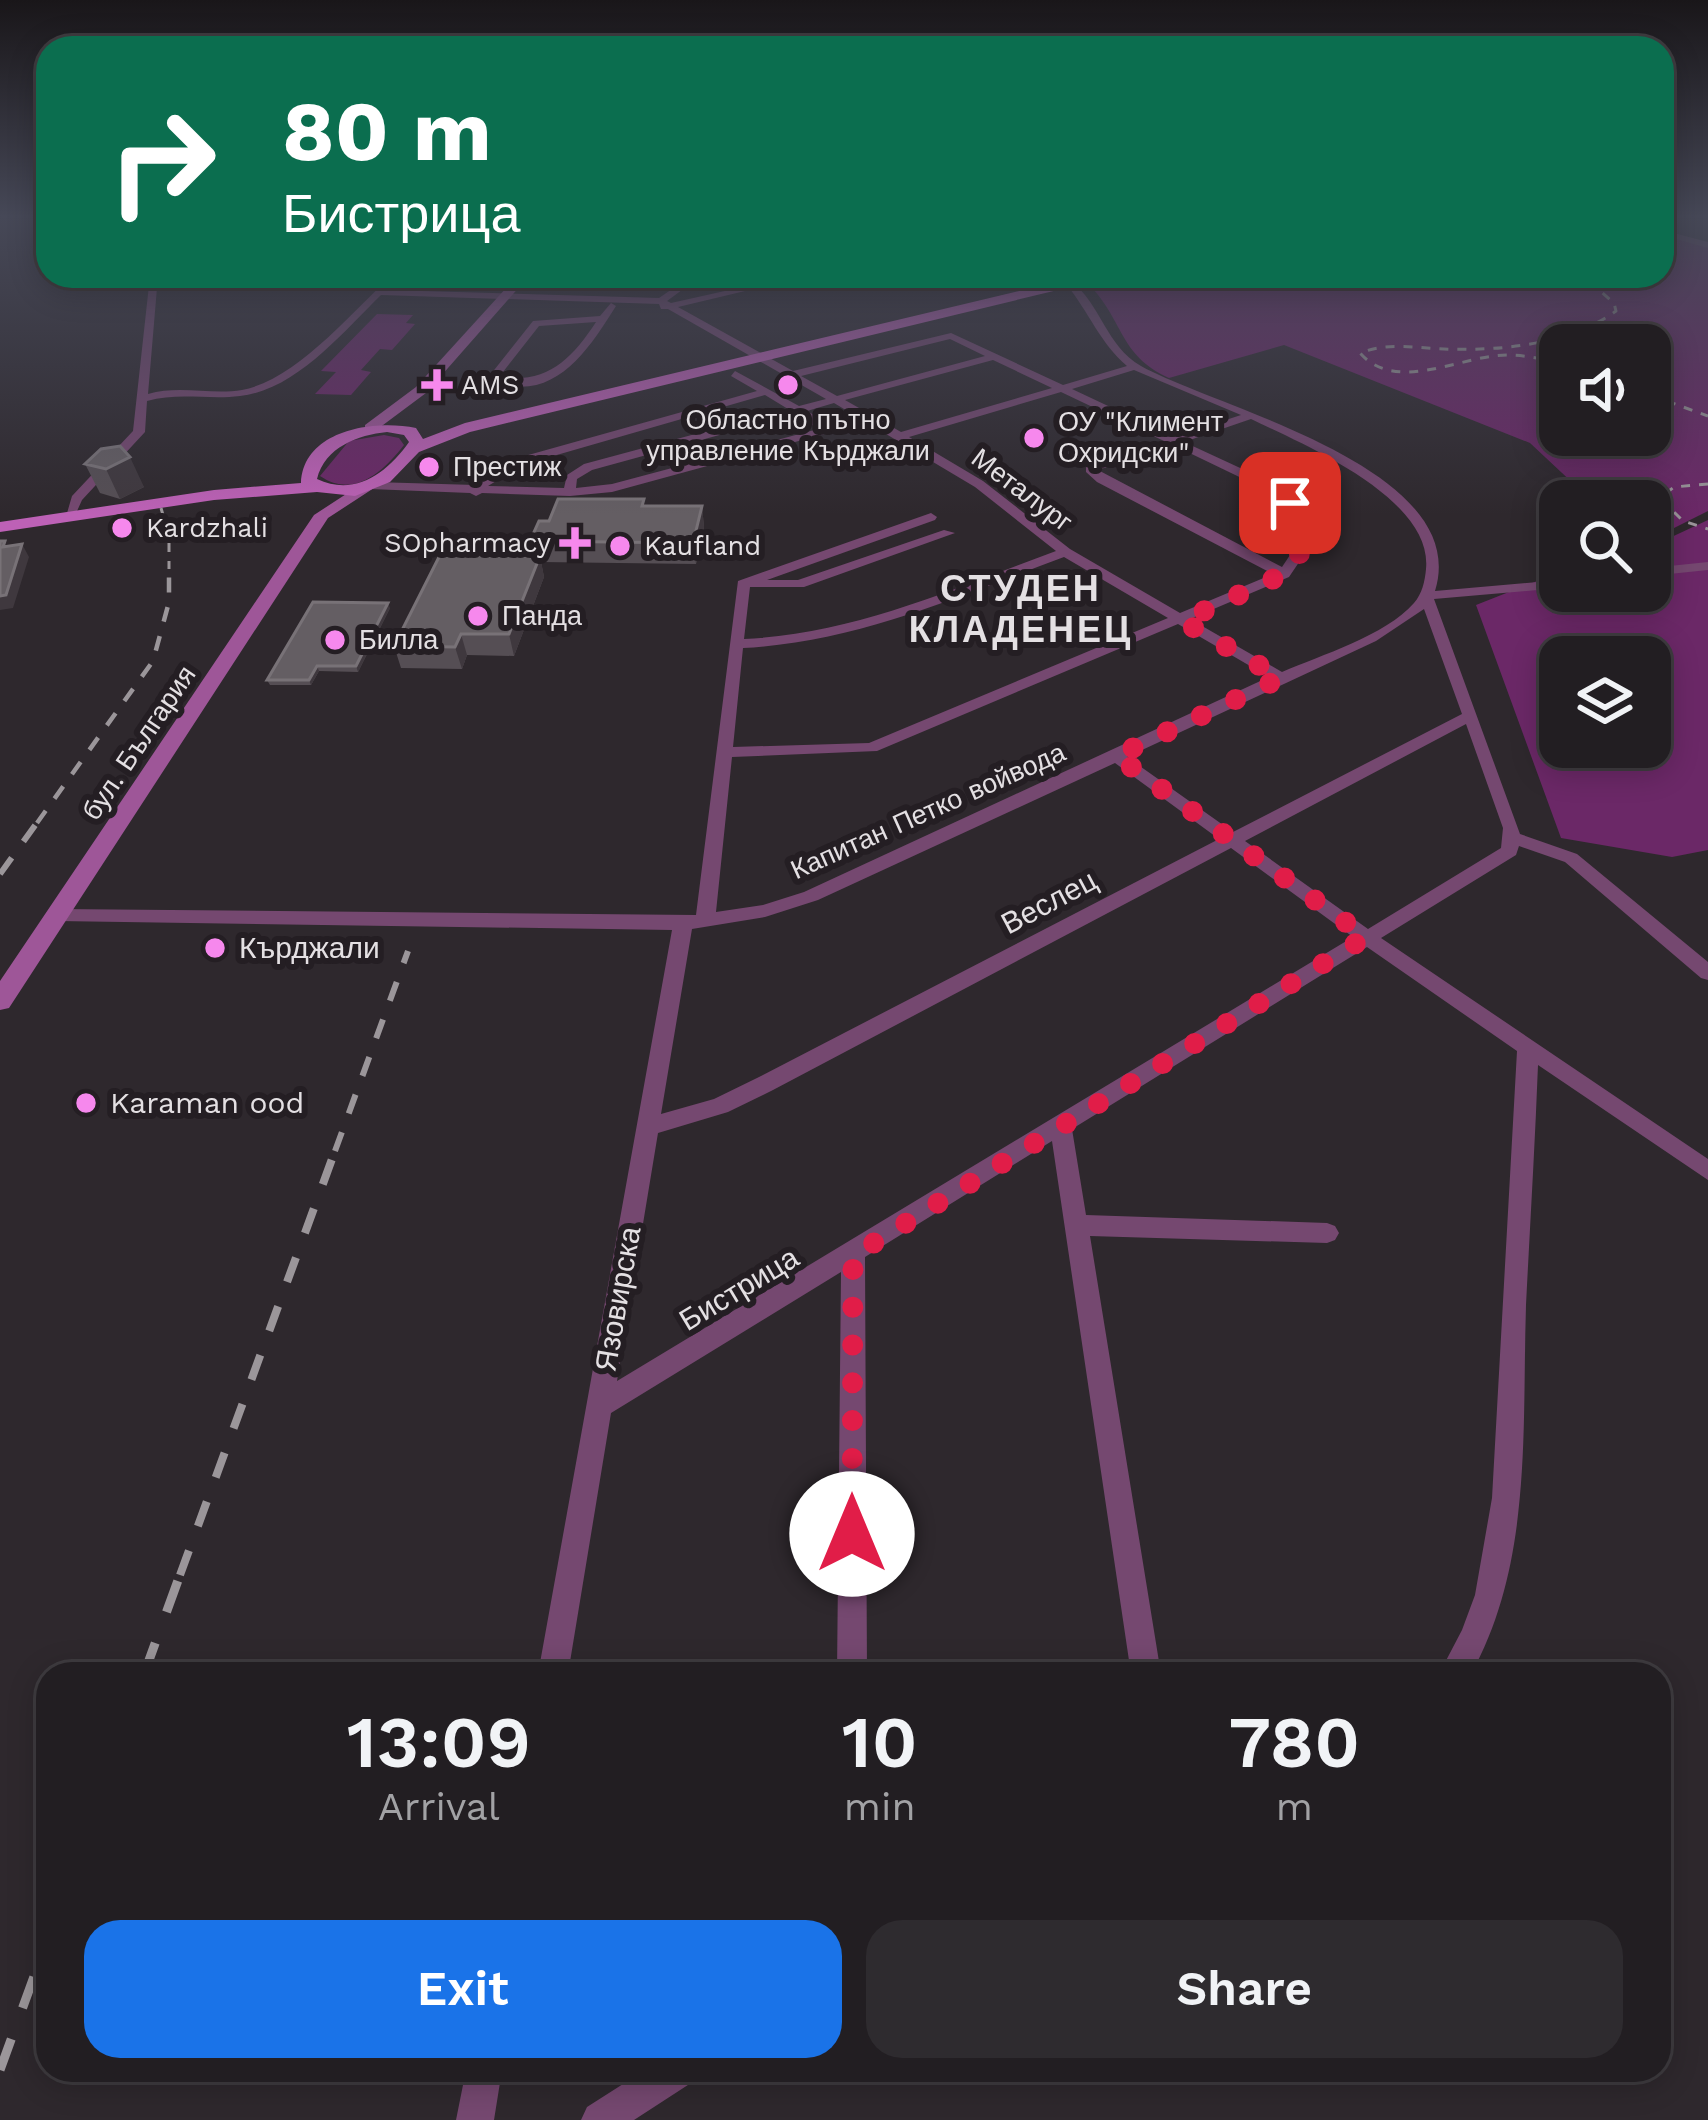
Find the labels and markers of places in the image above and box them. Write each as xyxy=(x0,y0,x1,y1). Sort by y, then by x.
place label: AMS xyxy=(461,369,519,401)
marker: AMS xyxy=(424,372,450,398)
marker: Областно пътно управление Кърджали xyxy=(775,372,801,398)
place label: Областно пътно управление Кърджали xyxy=(646,404,930,467)
place label: ОУ "Климент Охридски" xyxy=(1058,406,1223,469)
marker: ОУ "Климент Охридски" xyxy=(1021,425,1047,451)
place label: Престиж xyxy=(453,451,561,483)
pin xyxy=(1239,452,1341,554)
marker: Престиж xyxy=(416,454,442,480)
place label: Kardzhali xyxy=(146,512,268,544)
marker: Kardzhali xyxy=(109,515,135,541)
place label: SOpharmacy xyxy=(384,527,551,559)
marker: SOpharmacy xyxy=(562,530,588,556)
place label: Kaufland xyxy=(644,530,761,562)
marker: Kaufland xyxy=(607,533,633,559)
place label: Панда xyxy=(502,600,583,632)
marker: Панда xyxy=(465,603,491,629)
place label: Билла xyxy=(359,624,439,656)
marker: Билла xyxy=(322,627,348,653)
place label: Кърджали xyxy=(239,930,380,965)
marker: Кърджали xyxy=(202,935,228,961)
place label: Karaman ood xyxy=(110,1085,304,1120)
marker: Karaman ood xyxy=(73,1090,99,1116)

